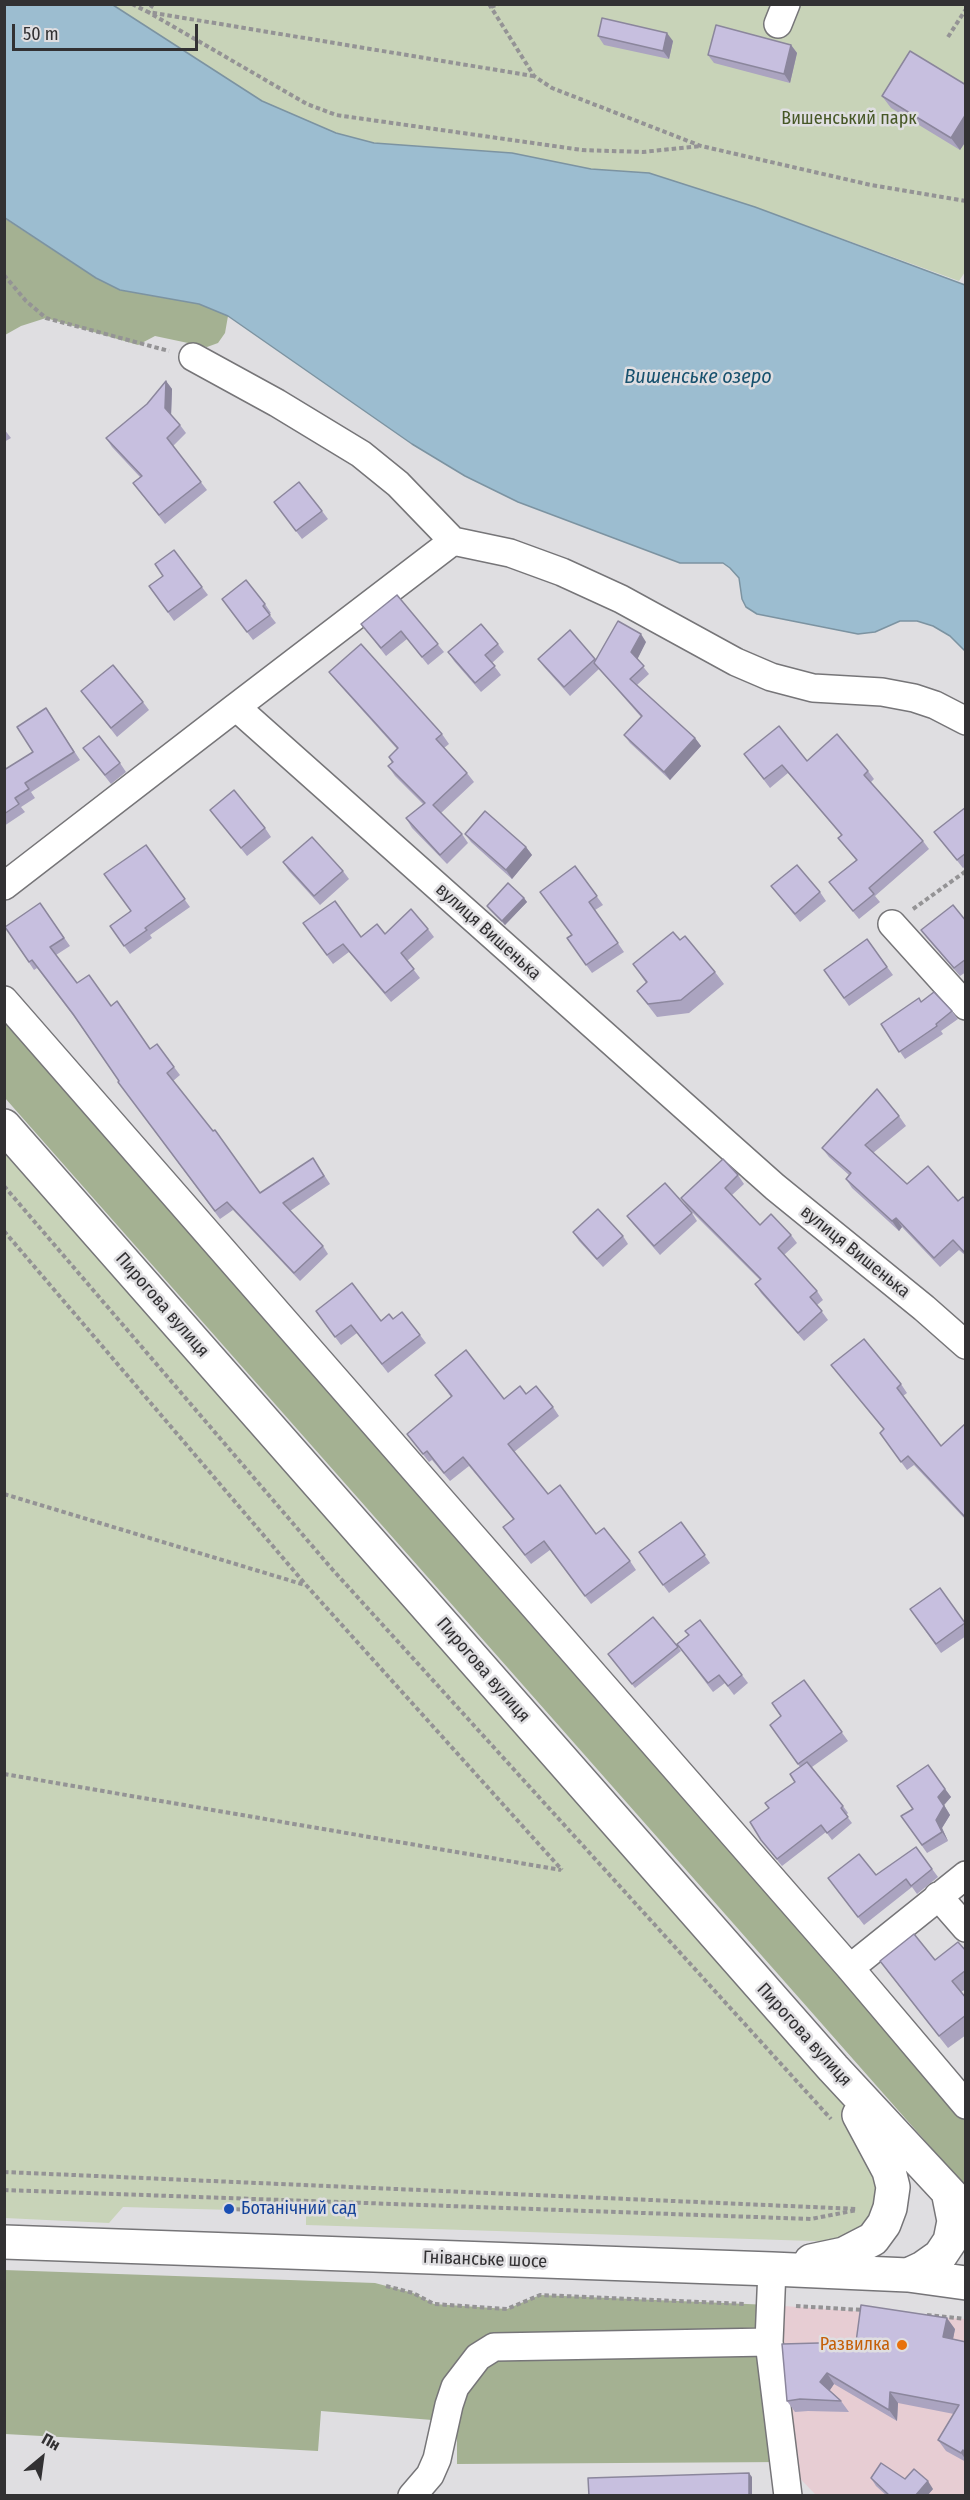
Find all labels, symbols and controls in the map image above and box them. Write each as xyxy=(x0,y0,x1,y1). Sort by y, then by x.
scale bar xyxy=(15,12,201,50)
text: 50 m xyxy=(23,23,59,45)
park label: Вишенський парк xyxy=(781,108,917,130)
water label: Вишенське озеро xyxy=(624,365,772,389)
street label: вулиця Вишенька xyxy=(431,879,545,985)
street label: вулиця Вишенька xyxy=(796,1201,914,1303)
street label: Пирогова вулиця xyxy=(111,1248,213,1362)
street label: Пирогова вулиця xyxy=(432,1613,534,1727)
street label: Пирогова вулиця xyxy=(752,1979,856,2091)
place label: Ботанічний сад xyxy=(241,2198,357,2220)
marker: Ботанічний сад xyxy=(222,2202,236,2216)
street label: Гніванське шосе xyxy=(423,2247,547,2273)
place label: Развилка xyxy=(820,2334,890,2356)
marker: Развилка xyxy=(895,2338,909,2352)
north arrow xyxy=(12,2428,72,2488)
text: Пн xyxy=(38,2429,64,2455)

